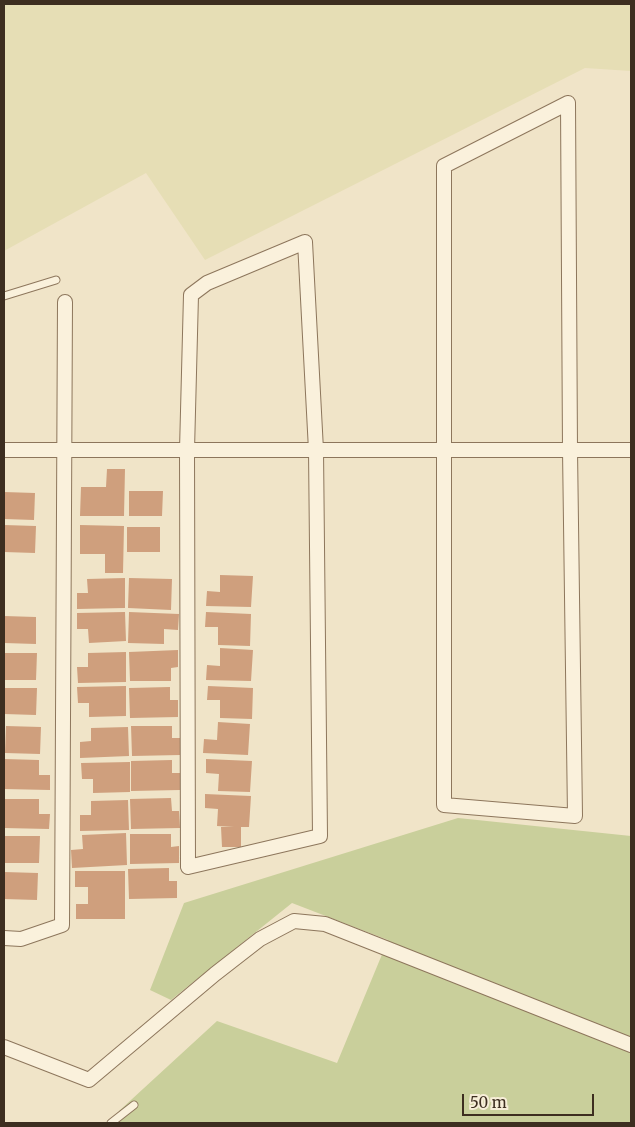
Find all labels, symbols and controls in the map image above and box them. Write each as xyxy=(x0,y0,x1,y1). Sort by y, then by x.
scale bar xyxy=(465,1084,598,1116)
text: 50 m xyxy=(470,1093,507,1112)

